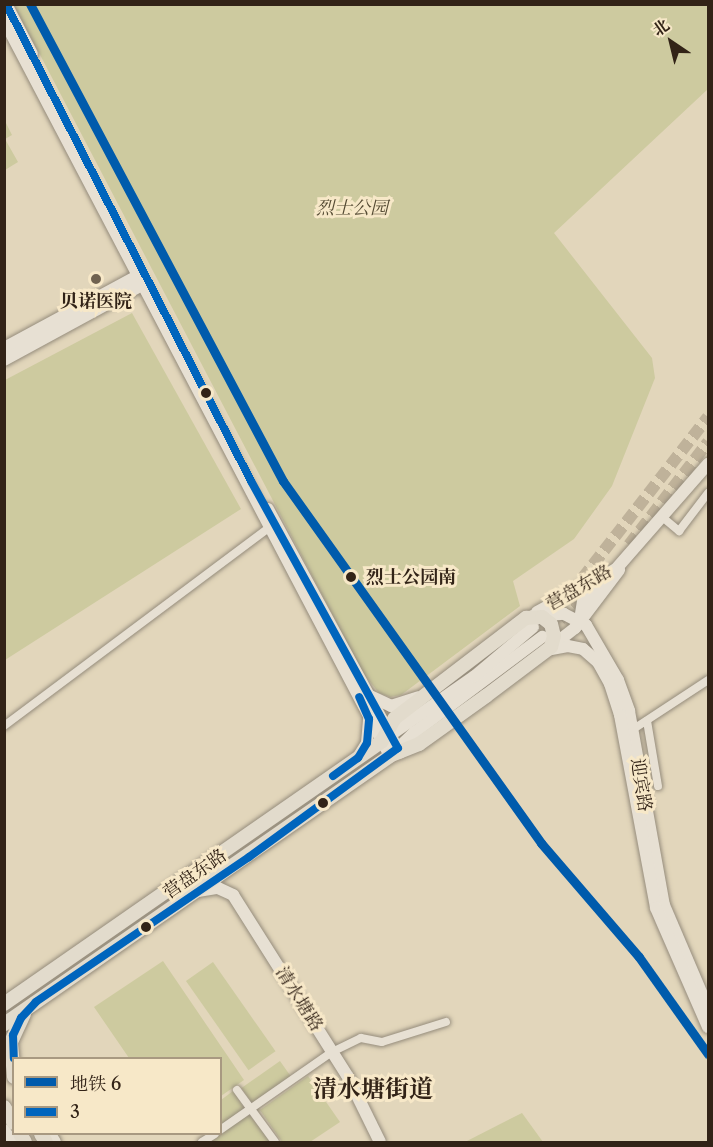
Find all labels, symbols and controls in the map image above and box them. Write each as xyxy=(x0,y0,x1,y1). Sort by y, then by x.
north arrow xyxy=(641,12,701,72)
text: 北 xyxy=(648,14,673,40)
park label: 烈士公园 xyxy=(316,197,388,219)
marker: 贝诺医院 xyxy=(87,270,105,288)
place label: 贝诺医院 xyxy=(60,290,132,312)
unlabelled marker xyxy=(200,387,212,399)
street label: 营盘东路 xyxy=(542,561,616,615)
place label: 烈士公园南 xyxy=(366,566,456,588)
marker: 烈士公园南 xyxy=(341,567,361,587)
street label: 迎宾路 xyxy=(626,757,656,813)
unlabelled marker xyxy=(317,797,329,809)
street label: 营盘东路 xyxy=(159,845,231,903)
unlabelled marker xyxy=(140,921,152,933)
street label: 清水塘路 xyxy=(271,963,327,1035)
legend xyxy=(12,1057,222,1135)
text: 地铁 6 xyxy=(70,1073,121,1095)
district label: 清水塘街道 xyxy=(313,1075,433,1103)
text: 3 xyxy=(70,1101,80,1123)

